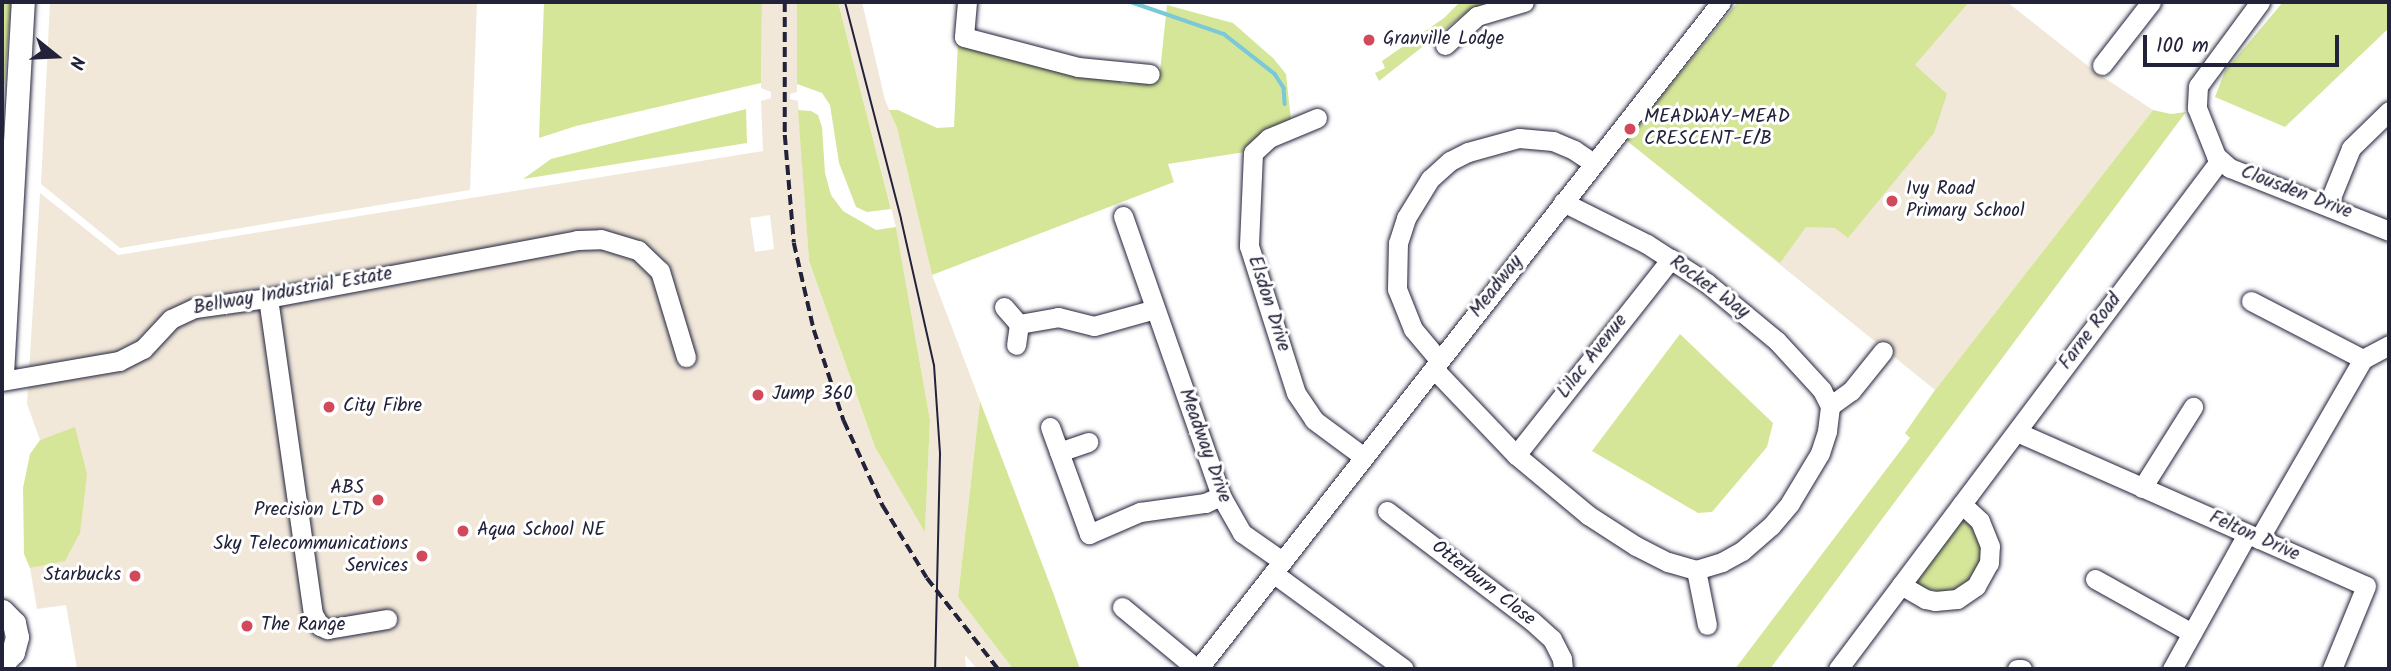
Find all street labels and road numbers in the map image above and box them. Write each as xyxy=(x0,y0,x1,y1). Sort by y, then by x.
street label: Clousden Drive xyxy=(2237,161,2355,225)
street label: Meadway xyxy=(1466,251,1528,323)
street label: Rocket Way xyxy=(1665,251,1753,325)
street label: Elsdon Drive xyxy=(1242,253,1294,355)
street label: Bellway Industrial Estate xyxy=(192,263,394,321)
street label: Farne Road xyxy=(2055,289,2127,375)
street label: Lilac Avenue xyxy=(1553,310,1633,404)
street label: Meadway Drive xyxy=(1173,386,1235,506)
street label: Felton Drive xyxy=(2205,507,2303,567)
street label: Otterburn Close xyxy=(1426,536,1540,632)

